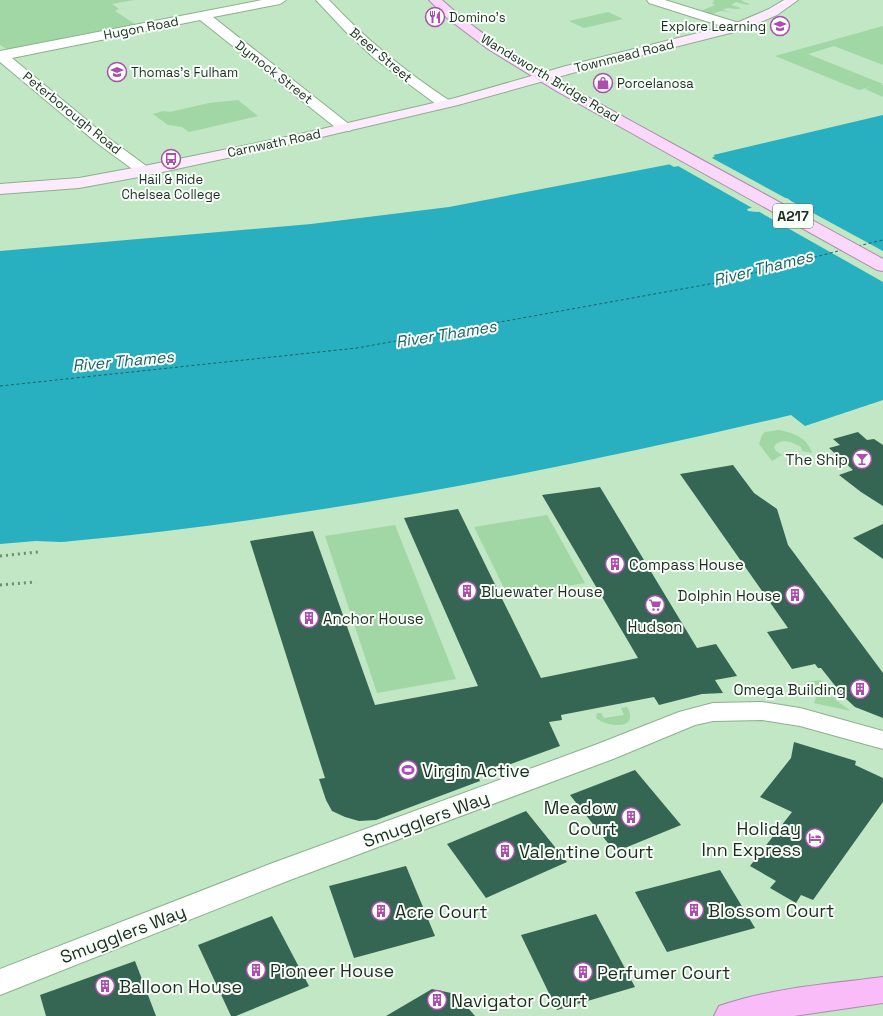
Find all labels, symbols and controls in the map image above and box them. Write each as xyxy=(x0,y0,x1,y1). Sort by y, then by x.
restaurant icon: Domino's xyxy=(424,6,446,28)
place label: Domino's xyxy=(449,9,506,26)
street label: Hugon Road xyxy=(102,12,180,44)
school or university icon: Explore Learning xyxy=(769,15,791,37)
place label: Explore Learning xyxy=(661,18,766,35)
street label: Breer Street xyxy=(346,24,416,86)
street label: Wandsworth Bridge Road xyxy=(478,30,622,126)
street label: Townmead Road xyxy=(572,35,676,77)
street label: Dymock Street xyxy=(232,36,316,108)
school or university icon: Thomas's Fulham xyxy=(106,61,128,83)
place label: Thomas's Fulham xyxy=(131,64,238,81)
street label: Peterborough Road xyxy=(19,68,125,158)
shop icon: Porcelanosa xyxy=(592,72,614,94)
place label: Porcelanosa xyxy=(617,75,694,92)
street label: Carnwath Road xyxy=(226,125,322,161)
bus stop icon: Hail & Ride Chelsea College xyxy=(160,148,182,170)
place label: Hail & Ride Chelsea College xyxy=(121,171,221,203)
road number: A217 xyxy=(773,204,813,228)
water label: River Thames xyxy=(711,245,815,290)
water label: River Thames xyxy=(394,316,498,352)
water label: River Thames xyxy=(71,346,175,376)
bar icon: The Ship xyxy=(851,448,873,470)
place label: The Ship xyxy=(786,450,848,469)
building icon: Compass House xyxy=(604,553,626,575)
place label: Compass House xyxy=(629,555,744,574)
building icon: Bluewater House xyxy=(456,580,478,602)
place label: Bluewater House xyxy=(481,582,603,601)
building icon: Dolphin House xyxy=(784,584,806,606)
place label: Dolphin House xyxy=(677,586,781,605)
supermarket icon: Hudson xyxy=(644,594,666,616)
building icon: Anchor House xyxy=(298,607,320,629)
place label: Anchor House xyxy=(323,609,424,628)
place label: Hudson xyxy=(627,617,683,636)
building icon: Omega Building xyxy=(849,678,871,700)
place label: Omega Building xyxy=(733,680,846,699)
sports icon: Virgin Active xyxy=(397,759,419,781)
place label: Virgin Active xyxy=(422,759,530,782)
street label: Smugglers Way xyxy=(360,785,492,853)
place label: Meadow Court xyxy=(544,796,617,840)
building icon: Meadow Court xyxy=(620,806,642,828)
place label: Holiday Inn Express xyxy=(701,817,801,861)
hotel icon: Holiday Inn Express xyxy=(804,827,826,849)
building icon: Valentine Court xyxy=(494,840,516,862)
place label: Valentine Court xyxy=(519,840,653,863)
street label: Smugglers Way xyxy=(57,899,189,969)
building icon: Blossom Court xyxy=(683,899,705,921)
place label: Blossom Court xyxy=(708,899,834,922)
building icon: Acre Court xyxy=(370,900,392,922)
place label: Acre Court xyxy=(395,900,488,923)
building icon: Pioneer House xyxy=(245,959,267,981)
place label: Pioneer House xyxy=(270,959,394,982)
building icon: Perfumer Court xyxy=(572,961,594,983)
place label: Perfumer Court xyxy=(597,961,730,984)
building icon: Balloon House xyxy=(94,975,116,997)
place label: Balloon House xyxy=(119,975,242,998)
building icon: Navigator Court xyxy=(426,989,448,1011)
place label: Navigator Court xyxy=(451,989,588,1012)

